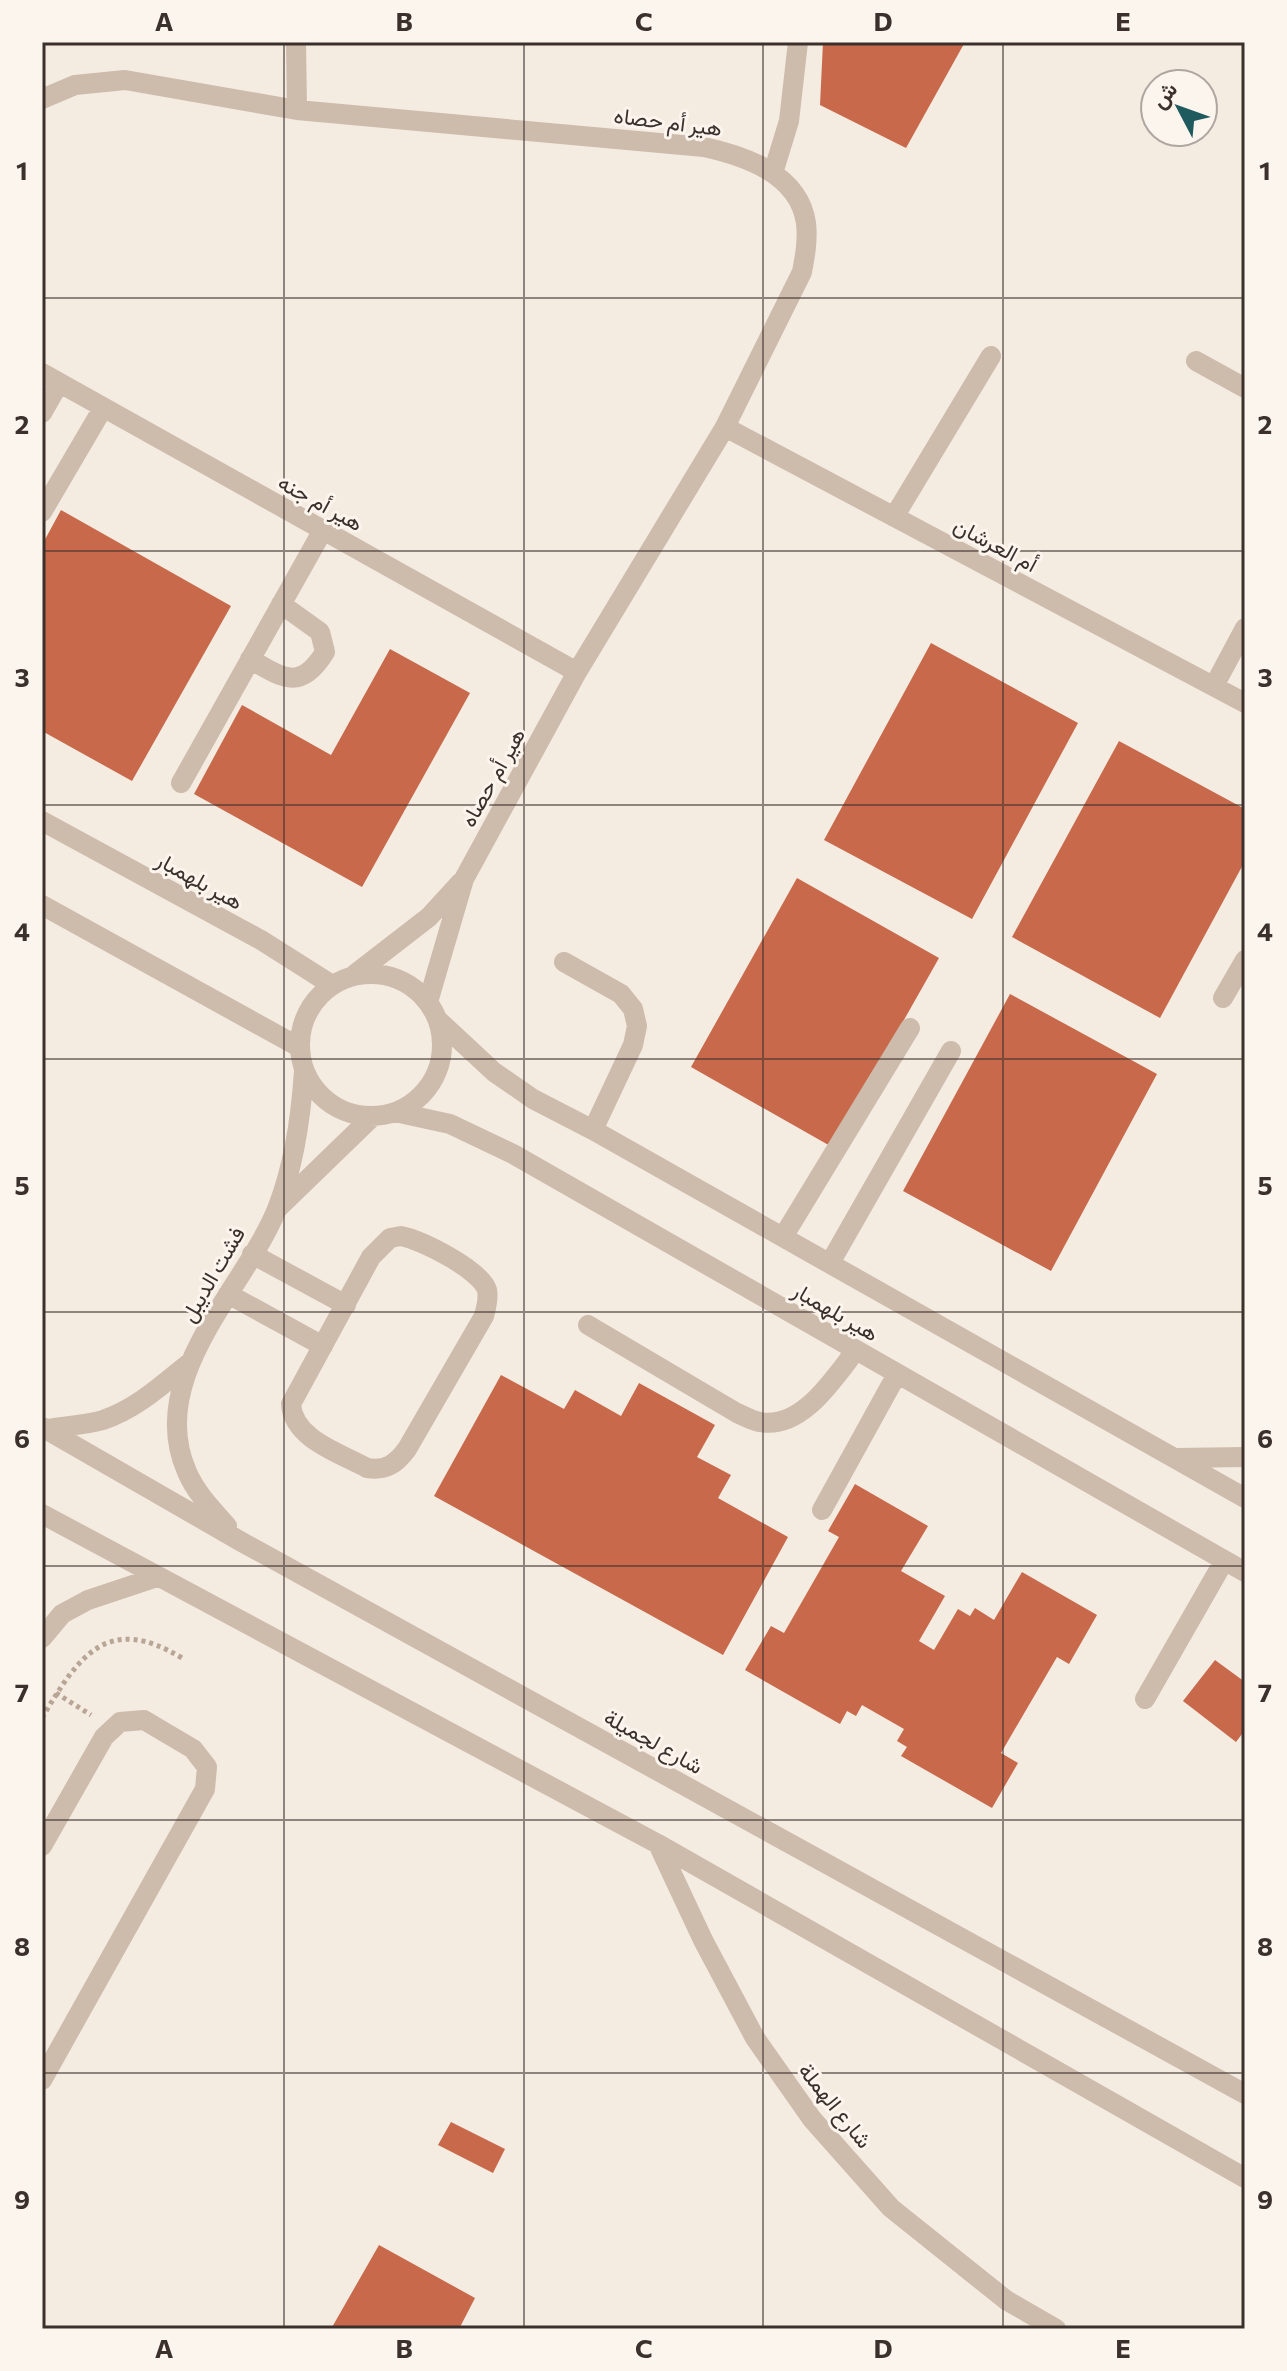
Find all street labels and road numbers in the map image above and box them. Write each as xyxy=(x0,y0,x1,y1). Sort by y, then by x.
street label: هير أم حصاه xyxy=(612,101,724,143)
street label: هير أم جنه xyxy=(273,468,368,538)
street label: أم العرشان xyxy=(948,511,1043,579)
street label: هير أم حصاه xyxy=(454,723,532,832)
street label: هير بلهمبار xyxy=(151,845,248,916)
street label: فشت الديبل xyxy=(174,1221,250,1327)
street label: هير بلهمبار xyxy=(787,1275,884,1347)
street label: شارع لجميلة xyxy=(599,1703,708,1781)
street label: شارع الهملة xyxy=(792,2057,879,2154)

